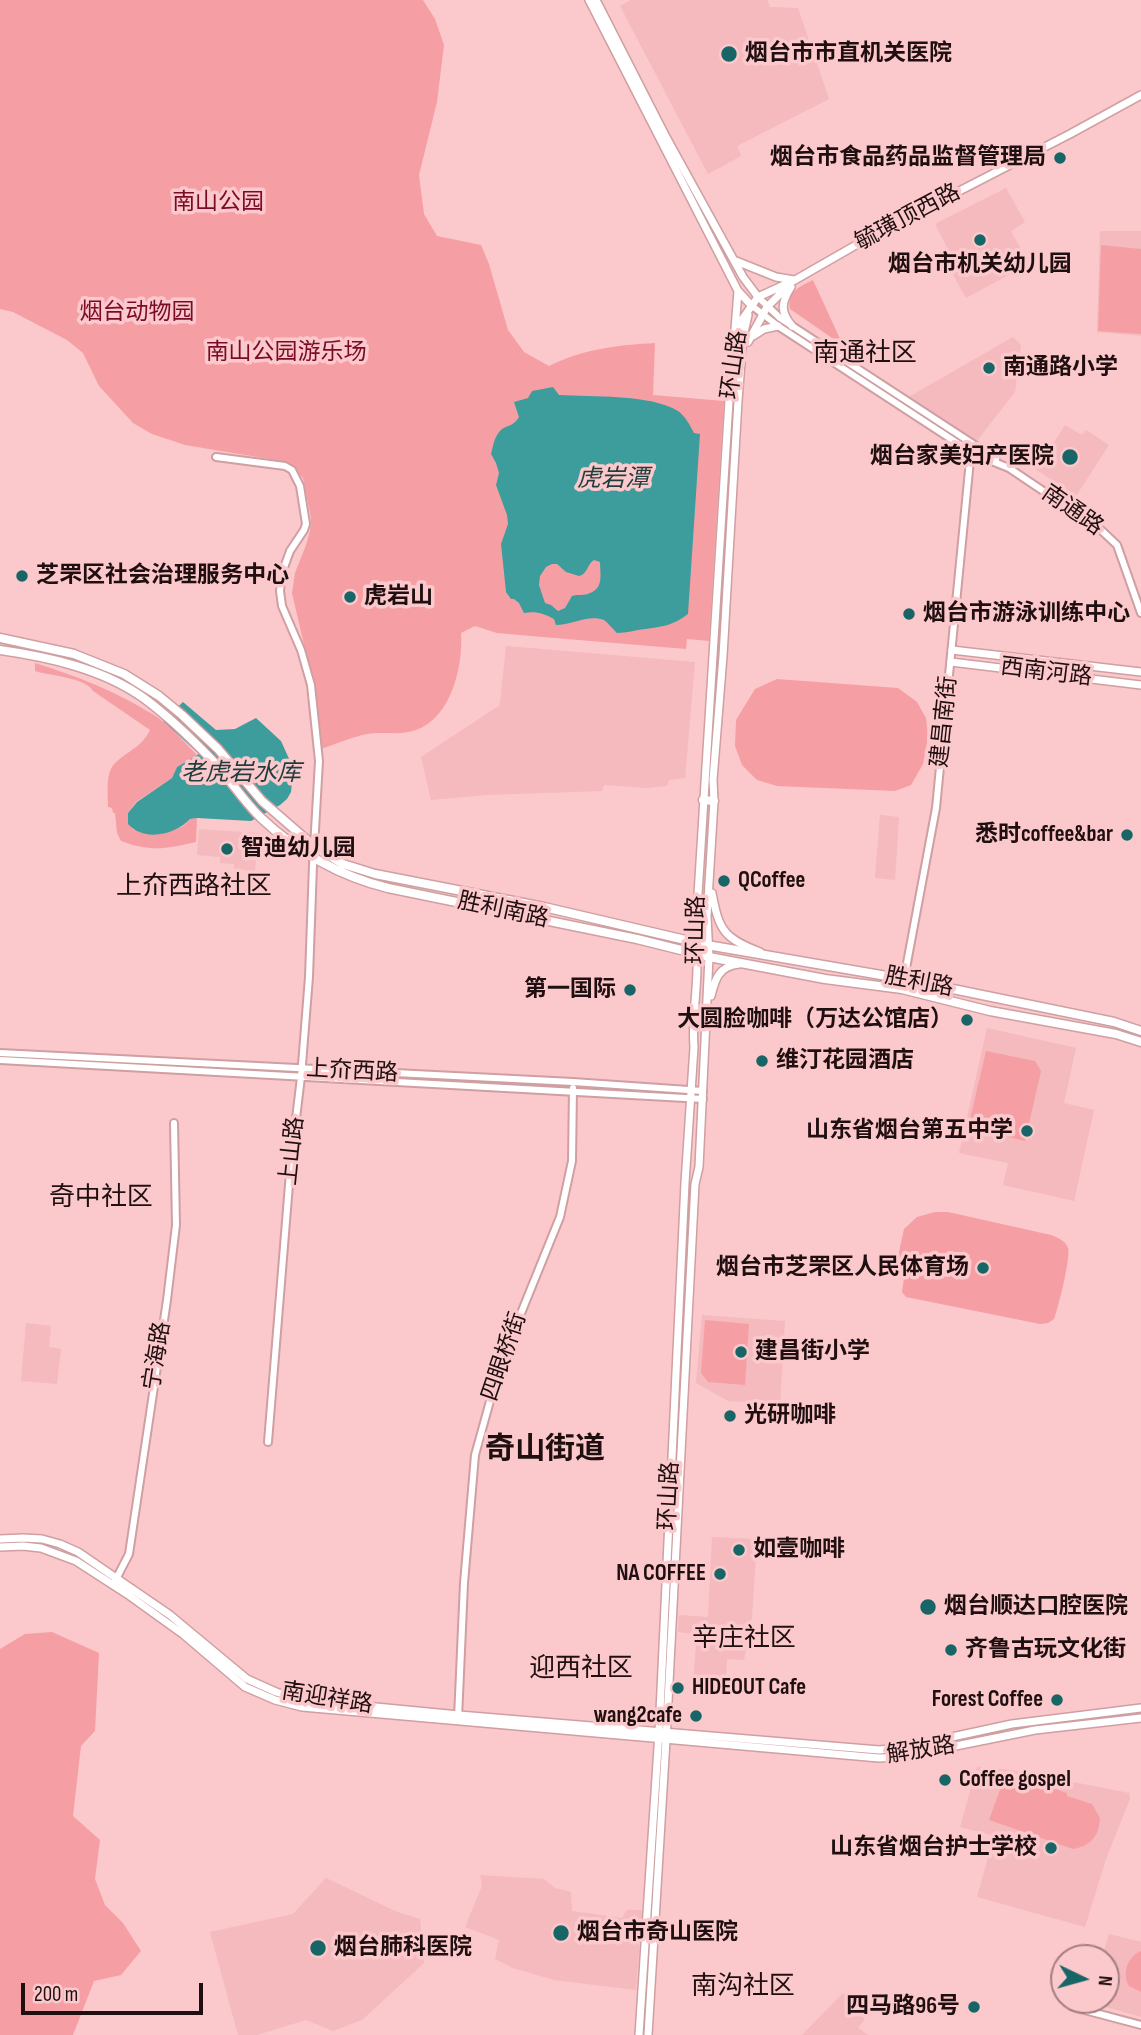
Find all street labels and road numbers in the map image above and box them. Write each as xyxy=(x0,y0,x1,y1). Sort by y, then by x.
street label: 毓璜顶西路 xyxy=(851,179,965,257)
street label: 环山路 xyxy=(717,329,753,401)
street label: 南通路 xyxy=(1036,480,1108,542)
street label: 西南河路 xyxy=(999,654,1093,692)
street label: 建昌南街 xyxy=(926,675,964,769)
street label: 胜利南路 xyxy=(455,888,551,934)
street label: 环山路 xyxy=(683,895,711,965)
street label: 胜利路 xyxy=(883,963,955,1003)
street label: 上夼西路 xyxy=(305,1056,399,1088)
street label: 上山路 xyxy=(276,1115,310,1187)
street label: 四眼桥街 xyxy=(477,1309,533,1405)
street label: 宁海路 xyxy=(139,1320,177,1392)
street label: 环山路 xyxy=(654,1461,686,1531)
street label: 南迎祥路 xyxy=(279,1678,375,1720)
street label: 解放路 xyxy=(885,1732,957,1770)

